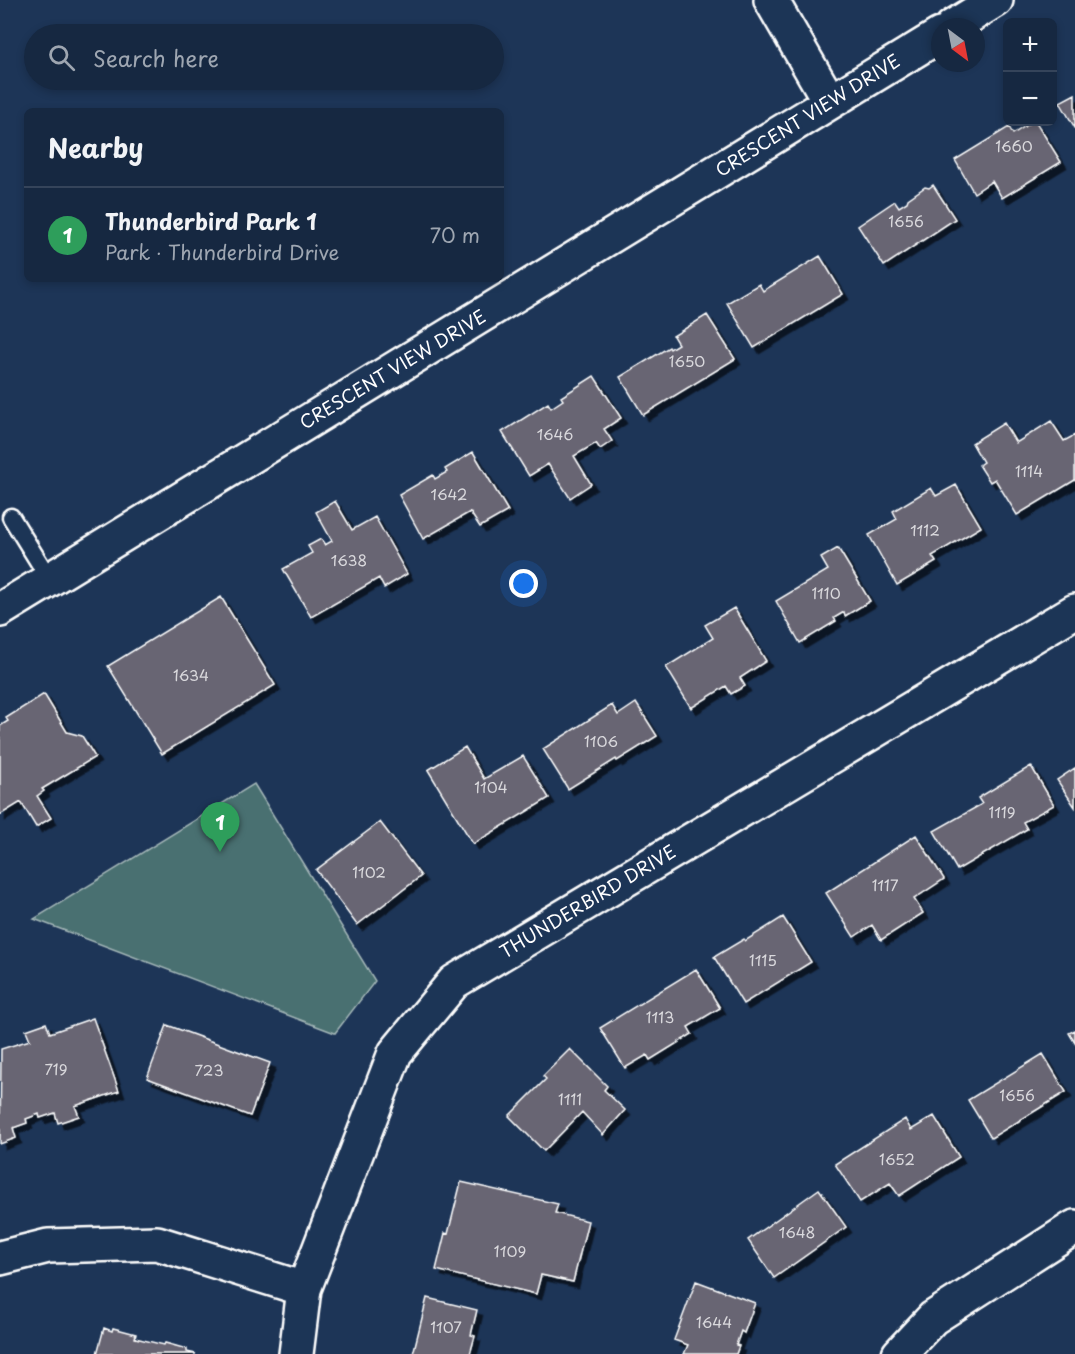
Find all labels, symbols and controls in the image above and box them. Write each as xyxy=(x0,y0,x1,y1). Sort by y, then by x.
north arrow xyxy=(931,18,985,72)
map controls xyxy=(1003,18,1057,126)
button: + xyxy=(1003,18,1057,72)
search box xyxy=(24,24,504,90)
icon: search xyxy=(45,41,78,74)
text: Search here xyxy=(93,41,219,74)
street label: CRESCENT VIEW DRIVE xyxy=(710,47,905,183)
button: − xyxy=(1003,72,1057,126)
text: Nearby xyxy=(48,128,143,167)
house number: 1660 xyxy=(995,134,1033,157)
text: Thunderbird Park 1 xyxy=(105,204,317,237)
house number: 1656 xyxy=(888,209,924,232)
text: 1 xyxy=(63,220,72,250)
text: 70 m xyxy=(430,220,480,250)
text: Park · Thunderbird Drive xyxy=(105,237,339,267)
street label: CRESCENT VIEW DRIVE xyxy=(294,302,491,435)
house number: 1650 xyxy=(669,349,705,372)
house number: 1646 xyxy=(537,422,573,445)
house number: 1114 xyxy=(1015,459,1043,482)
house number: 1642 xyxy=(431,482,467,505)
house number: 1112 xyxy=(910,518,940,541)
house number: 1638 xyxy=(331,548,367,571)
your location xyxy=(509,569,538,598)
house number: 1110 xyxy=(811,581,841,604)
house number: 1634 xyxy=(173,663,209,686)
house number: 1106 xyxy=(584,729,618,752)
house number: 1104 xyxy=(474,775,508,798)
house number: 1119 xyxy=(988,800,1016,823)
pin: 1 xyxy=(200,802,240,852)
street label: THUNDERBIRD DRIVE xyxy=(494,837,680,964)
house number: 1102 xyxy=(352,860,386,883)
house number: 1117 xyxy=(872,873,899,896)
house number: 1115 xyxy=(749,948,777,971)
house number: 1113 xyxy=(646,1005,674,1028)
house number: 719 xyxy=(45,1057,67,1080)
house number: 723 xyxy=(195,1058,223,1081)
house number: 1656 xyxy=(999,1083,1035,1106)
house number: 1111 xyxy=(558,1087,582,1110)
house number: 1652 xyxy=(879,1147,915,1170)
house number: 1648 xyxy=(779,1220,815,1243)
house number: 1109 xyxy=(494,1239,526,1262)
house number: 1644 xyxy=(696,1310,732,1333)
house number: 1107 xyxy=(430,1315,462,1338)

